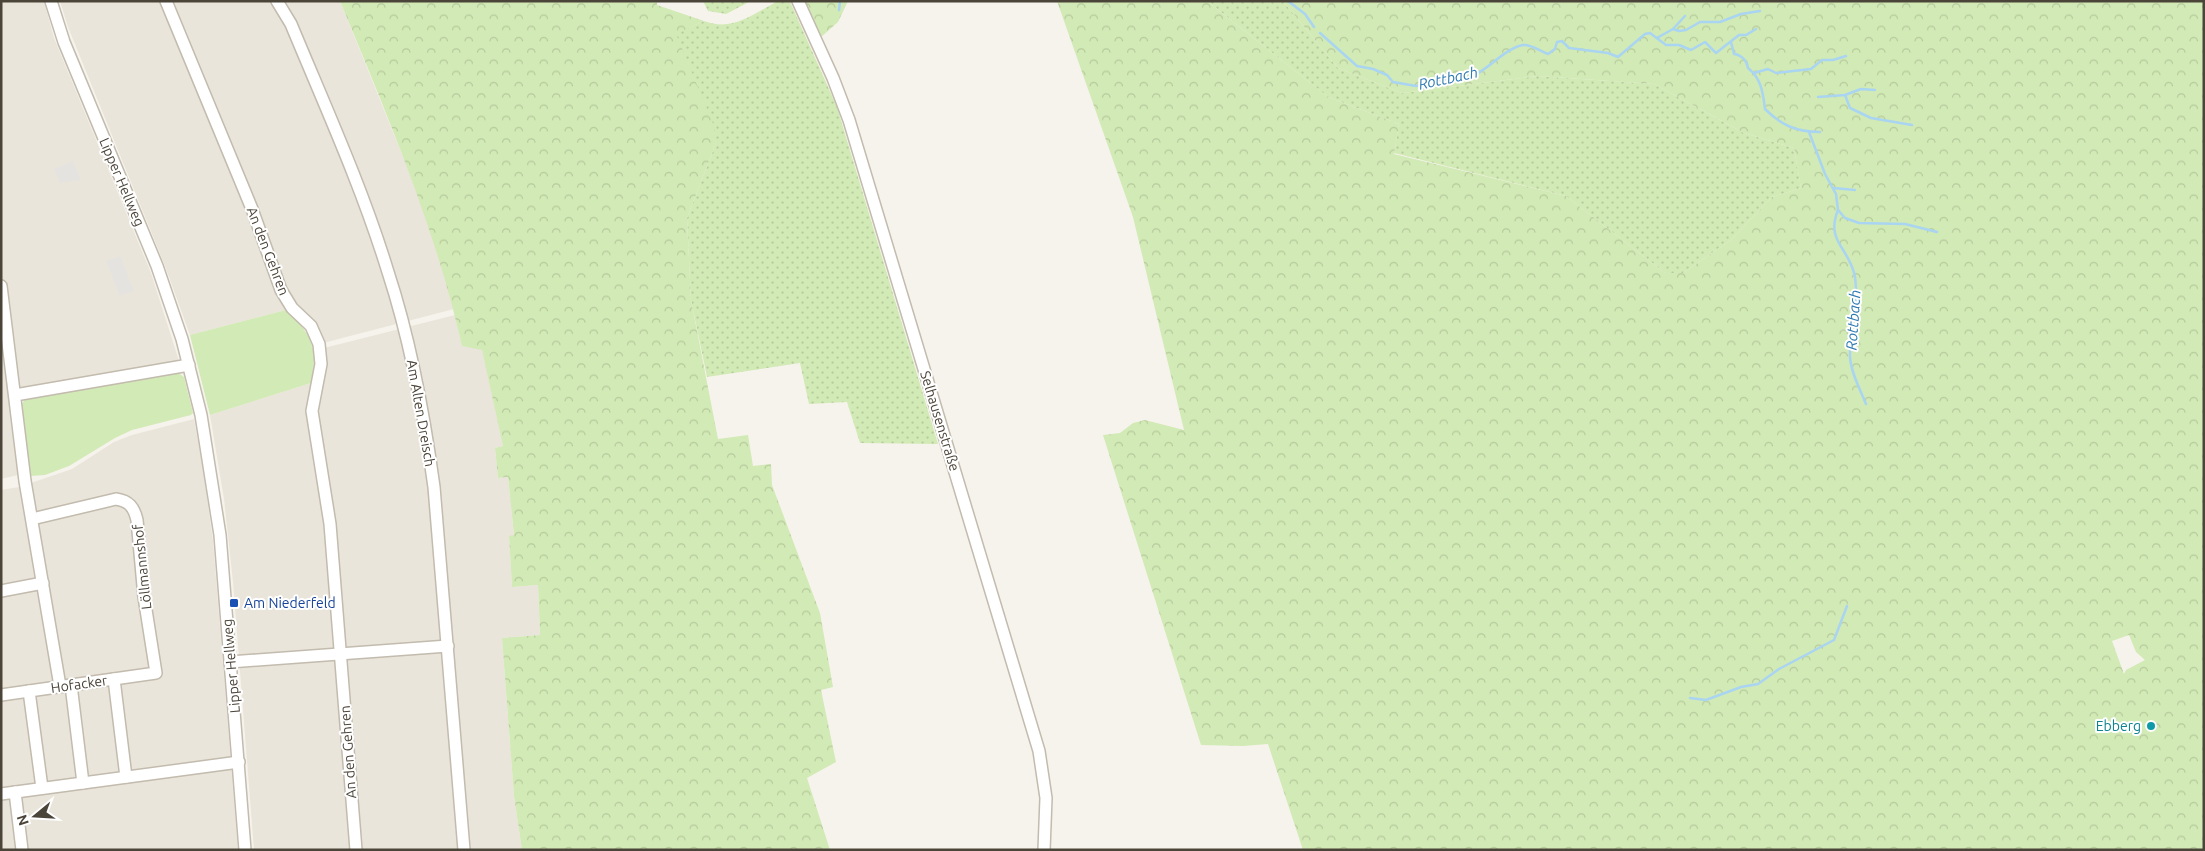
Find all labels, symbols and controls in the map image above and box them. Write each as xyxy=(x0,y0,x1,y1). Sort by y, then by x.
water label: Rottbach xyxy=(1417,63,1479,93)
street label: Lipper Hellweg xyxy=(96,135,148,229)
street label: An den Gehren xyxy=(244,205,292,297)
water label: Rottbach xyxy=(1842,289,1864,351)
street label: Am Alten Dreisch xyxy=(404,358,438,468)
street label: Selhausenstraße xyxy=(917,369,963,473)
street label: Löllmannshof xyxy=(130,523,154,610)
place label: Am Niederfeld xyxy=(244,595,336,611)
marker: Am Niederfeld xyxy=(228,597,240,609)
street label: Lipper Hellweg xyxy=(219,618,243,714)
street label: Hofacker xyxy=(50,672,109,696)
street label: An den Gehren xyxy=(337,705,359,799)
place label: Ebberg xyxy=(2096,718,2141,734)
marker: Ebberg xyxy=(2145,720,2157,732)
north arrow xyxy=(10,791,60,841)
text: N xyxy=(13,813,32,827)

